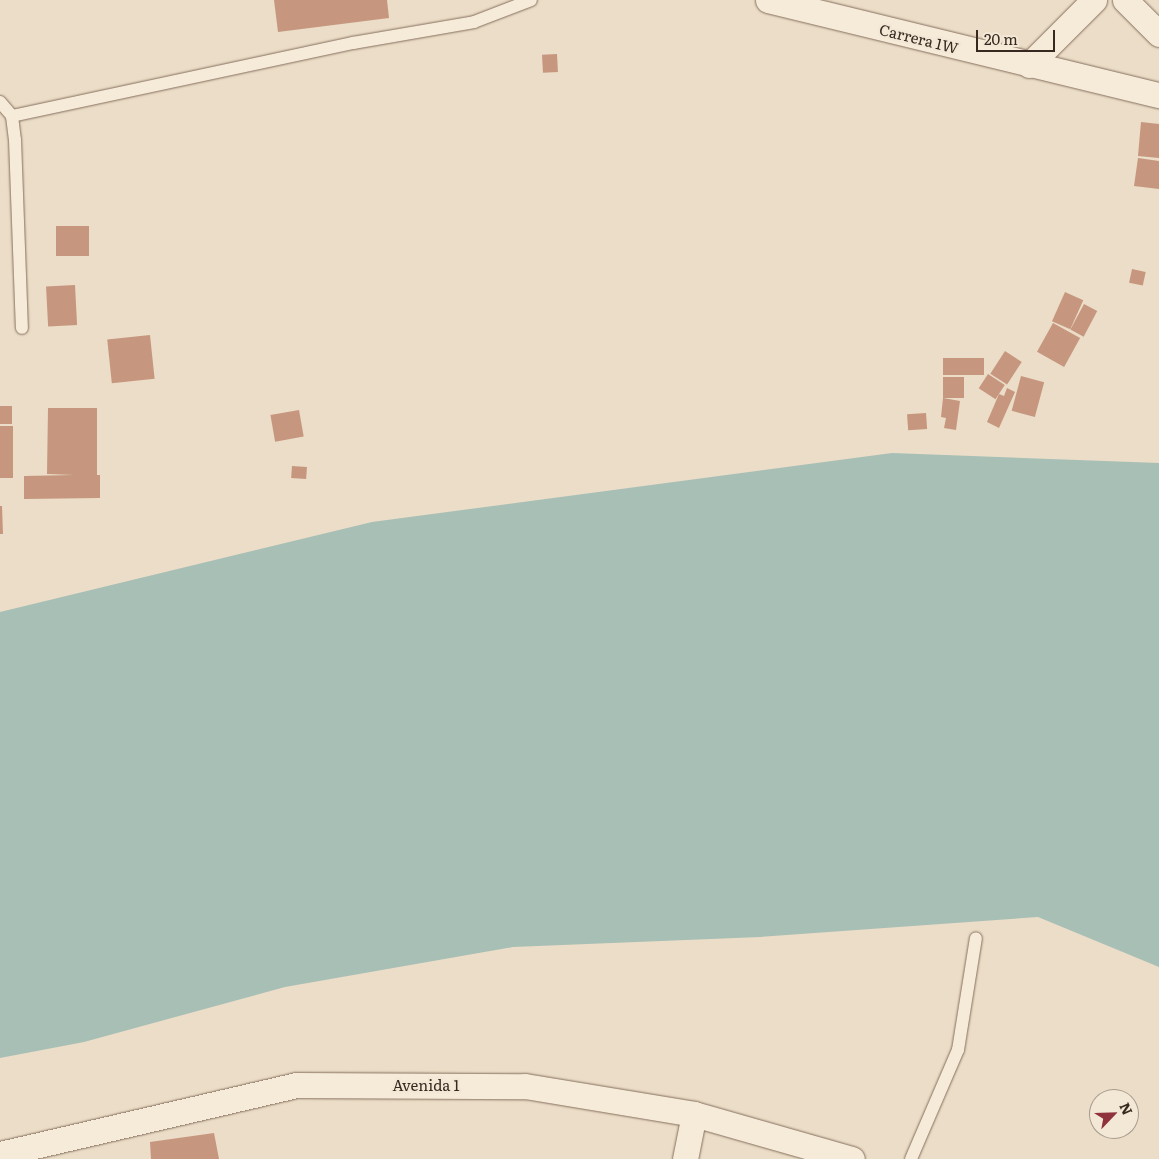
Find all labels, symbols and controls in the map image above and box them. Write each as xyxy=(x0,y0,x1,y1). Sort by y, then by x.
street label: Carrera 1W xyxy=(878,20,960,56)
scale bar xyxy=(979,20,1058,52)
text: 20 m xyxy=(984,27,1018,50)
street label: Avenida 1 xyxy=(392,1076,460,1094)
north arrow xyxy=(1089,1089,1139,1139)
text: N xyxy=(1115,1099,1138,1118)

